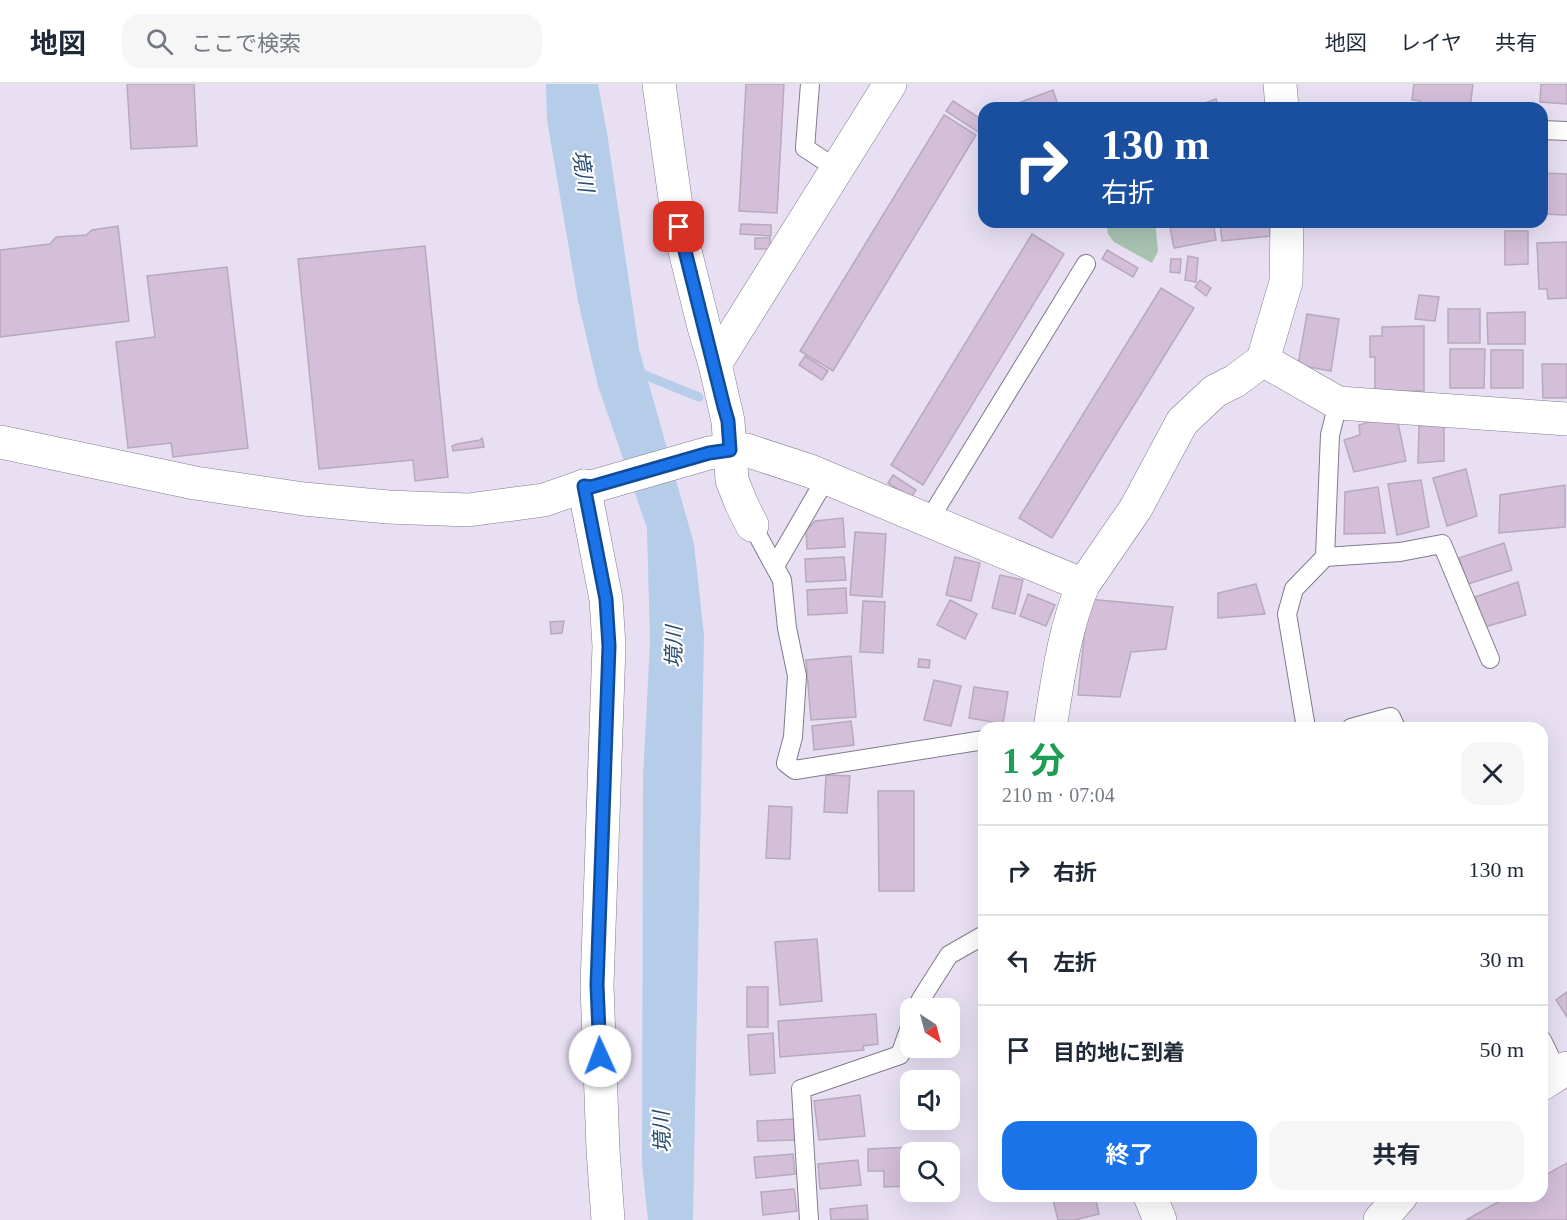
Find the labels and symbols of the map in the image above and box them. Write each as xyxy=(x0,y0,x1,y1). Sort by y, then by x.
water label: 境川 xyxy=(568,148,598,196)
pin xyxy=(653,201,704,252)
water label: 境川 xyxy=(662,624,686,668)
north arrow xyxy=(900,998,960,1058)
position arrow xyxy=(568,1024,632,1088)
water label: 境川 xyxy=(649,1109,675,1153)

